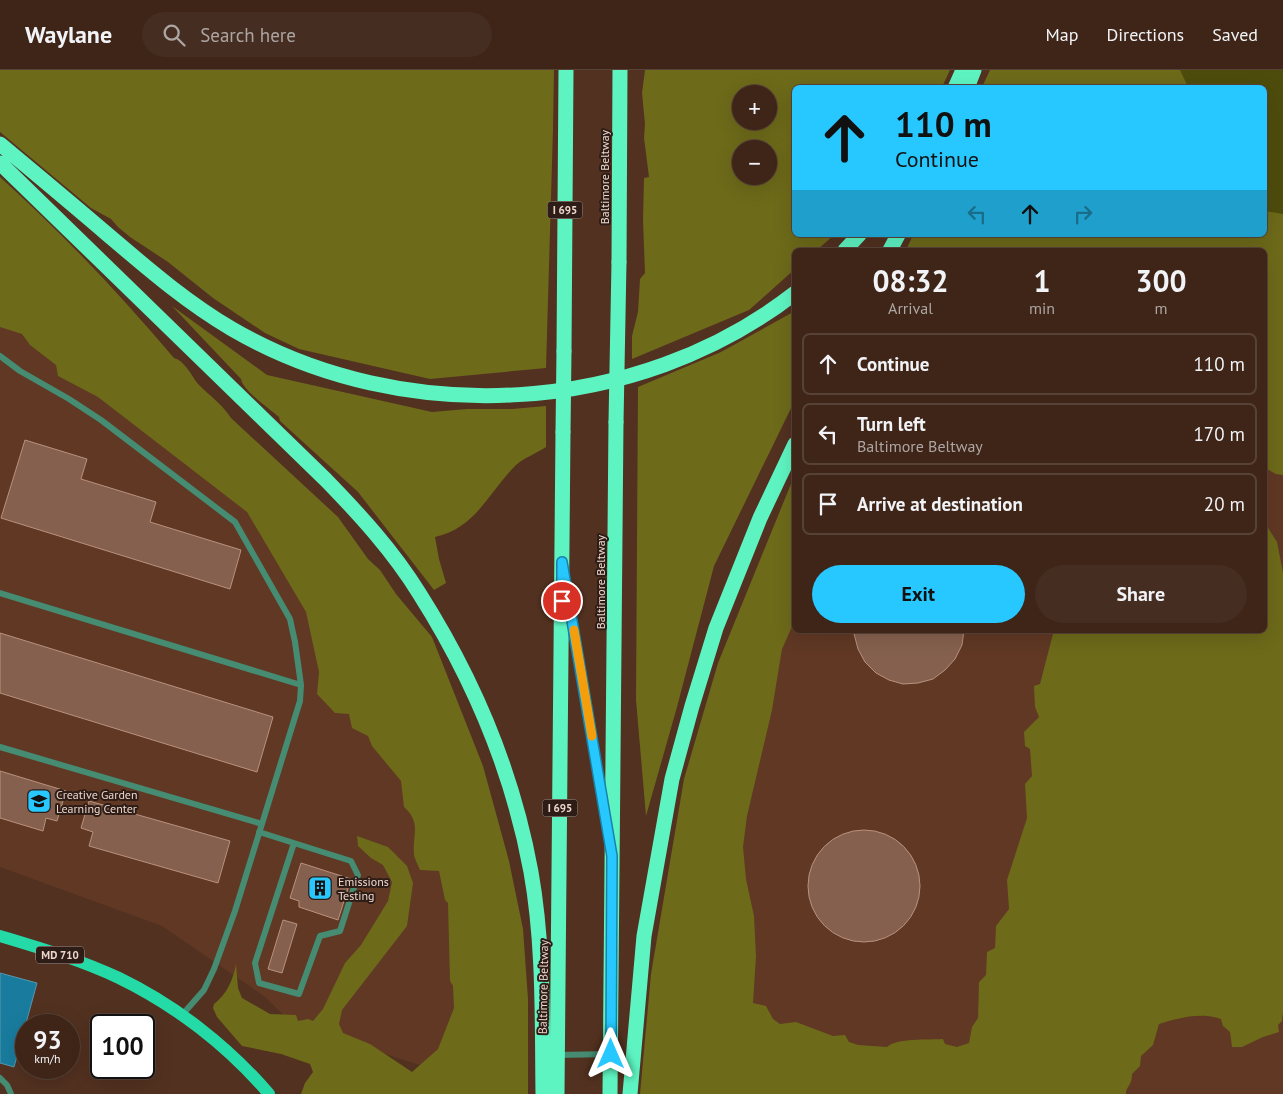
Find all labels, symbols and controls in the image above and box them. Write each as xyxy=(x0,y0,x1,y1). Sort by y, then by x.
search box xyxy=(142,12,492,57)
text: Waylane xyxy=(25,19,112,50)
icon: search xyxy=(160,21,188,49)
text: Search here xyxy=(200,23,296,47)
text: Map xyxy=(1046,23,1078,46)
text: Directions xyxy=(1106,23,1184,46)
text: Saved xyxy=(1212,23,1258,46)
map controls xyxy=(732,85,777,185)
button: + xyxy=(732,85,777,130)
text: 110 m xyxy=(895,101,992,147)
icon: ahead xyxy=(812,105,877,170)
street label: Baltimore Beltway xyxy=(597,129,612,224)
button: − xyxy=(732,140,777,185)
text: Continue xyxy=(895,145,979,173)
icon: left xyxy=(963,200,991,228)
icon: ahead xyxy=(1016,200,1044,228)
icon: right xyxy=(1069,200,1097,228)
road number: I 695 xyxy=(548,202,582,218)
text: 08:32 xyxy=(872,261,949,300)
text: 1 xyxy=(1034,261,1051,300)
text: 300 xyxy=(1135,261,1187,300)
text: Arrival xyxy=(888,298,933,318)
text: min xyxy=(1029,298,1055,318)
text: m xyxy=(1155,298,1168,318)
icon: ahead xyxy=(814,350,842,378)
text: Continue xyxy=(857,352,929,376)
text: 110 m xyxy=(1193,352,1245,376)
text: Turn left xyxy=(857,412,926,436)
icon: left xyxy=(814,420,842,448)
text: 170 m xyxy=(1193,422,1245,446)
text: Baltimore Beltway xyxy=(857,436,983,456)
icon: arrive xyxy=(814,490,842,518)
text: Arrive at destination xyxy=(857,492,1023,516)
text: 20 m xyxy=(1204,492,1245,516)
street label: Baltimore Beltway xyxy=(593,534,608,629)
button: Exit xyxy=(812,565,1025,623)
button: Share xyxy=(1035,565,1247,623)
pin xyxy=(541,580,583,622)
icon: arrive xyxy=(548,587,576,615)
place label: Creative Garden Learning Center xyxy=(56,787,138,816)
school or university icon: Creative Garden Learning Center xyxy=(26,788,52,814)
road number: I 695 xyxy=(542,800,578,816)
place label: Emissions Testing xyxy=(338,874,389,903)
building icon: Emissions Testing xyxy=(307,875,333,901)
street label: Baltimore Beltway xyxy=(535,939,551,1034)
road number: MD 710 xyxy=(36,946,84,964)
speed limit sign: 100 xyxy=(90,1014,155,1079)
text: 93 xyxy=(33,1024,62,1056)
position arrow xyxy=(584,1027,636,1079)
text: km/h xyxy=(34,1051,61,1066)

